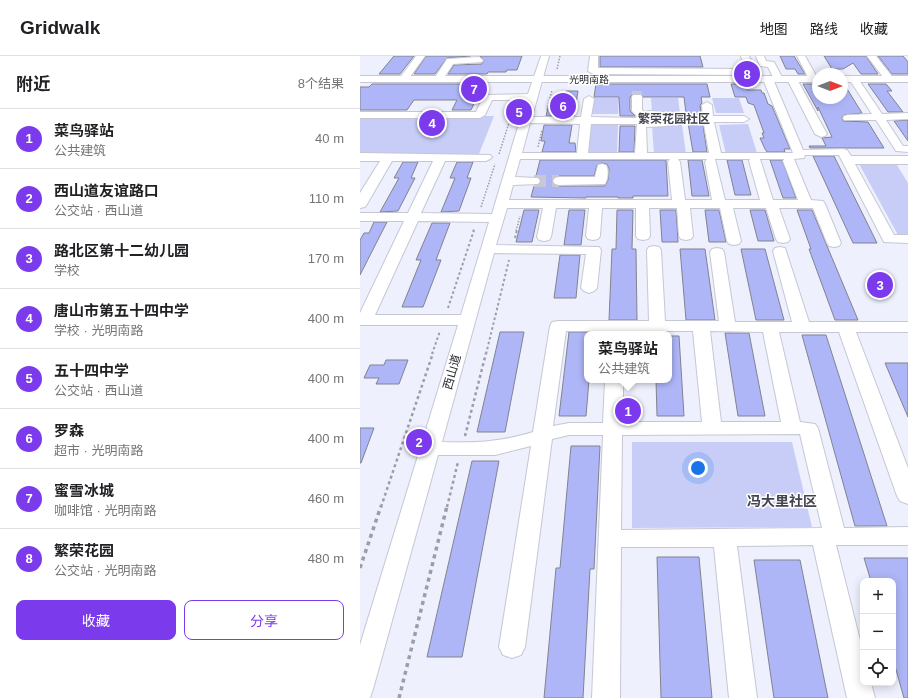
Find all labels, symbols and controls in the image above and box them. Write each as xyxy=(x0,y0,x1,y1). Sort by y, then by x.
text: Gridwalk xyxy=(20,17,100,38)
text: 地图 xyxy=(760,21,788,37)
text: 路线 xyxy=(810,21,838,37)
text: 收藏 xyxy=(860,21,888,37)
pin: 8 xyxy=(734,59,760,89)
north arrow xyxy=(812,68,848,104)
pin: 7 xyxy=(461,74,487,104)
street label: 光明南路 xyxy=(569,74,609,85)
text: 附近 xyxy=(16,75,50,94)
text: 8个结果 xyxy=(298,76,344,91)
pin: 6 xyxy=(550,91,576,121)
pin: 5 xyxy=(506,97,532,127)
pin: 4 xyxy=(419,108,445,138)
district label: 繁荣花园社区 xyxy=(638,112,710,126)
text: 菜鸟驿站 xyxy=(54,122,114,139)
text: 1 xyxy=(25,131,33,146)
text: 40 m xyxy=(315,131,344,146)
text: 公共建筑 xyxy=(54,143,106,158)
text: 西山道友谊路口 xyxy=(54,182,159,199)
text: 2 xyxy=(25,191,33,206)
text: 110 m xyxy=(309,191,344,206)
text: 公交站 · 西山道 xyxy=(54,203,144,218)
text: 路北区第十二幼儿园 xyxy=(54,242,189,259)
text: 3 xyxy=(25,251,33,266)
text: 170 m xyxy=(308,251,344,266)
text: 学校 xyxy=(54,263,80,278)
pin: 3 xyxy=(867,270,893,300)
text: 唐山市第五十四中学 xyxy=(54,302,189,319)
text: 4 xyxy=(25,311,33,326)
text: 400 m xyxy=(308,311,344,326)
text: 学校 · 光明南路 xyxy=(54,323,144,338)
popup xyxy=(584,331,672,383)
text: 菜鸟驿站 xyxy=(598,340,658,357)
street label: 西山道 xyxy=(440,353,464,391)
text: 公共建筑 xyxy=(598,361,650,376)
text: 五十四中学 xyxy=(54,362,129,379)
text: 5 xyxy=(25,371,33,386)
text: 400 m xyxy=(308,371,344,386)
text: 公交站 · 西山道 xyxy=(54,383,144,398)
pin: 1 xyxy=(615,396,641,426)
text: 罗森 xyxy=(54,422,84,439)
pin: 2 xyxy=(406,427,432,457)
text: 6 xyxy=(25,431,33,446)
text: 400 m xyxy=(308,431,344,446)
text: 超市 · 光明南路 xyxy=(54,443,144,458)
your location xyxy=(688,458,708,478)
text: 蜜雪冰城 xyxy=(54,482,114,499)
text: 7 xyxy=(25,491,33,506)
text: 460 m xyxy=(308,491,344,506)
district label: 冯大里社区 xyxy=(747,493,817,509)
text: 咖啡馆 · 光明南路 xyxy=(54,503,157,518)
text: 繁荣花园 xyxy=(54,542,114,559)
text: 8 xyxy=(25,551,33,566)
text: 480 m xyxy=(308,551,344,566)
text: 公交站 · 光明南路 xyxy=(54,563,157,578)
map controls xyxy=(860,578,896,686)
button: + xyxy=(860,578,896,614)
button: 收藏 xyxy=(16,600,176,640)
button: 分享 xyxy=(184,600,344,640)
button: − xyxy=(860,614,896,650)
button: locate xyxy=(860,650,896,686)

